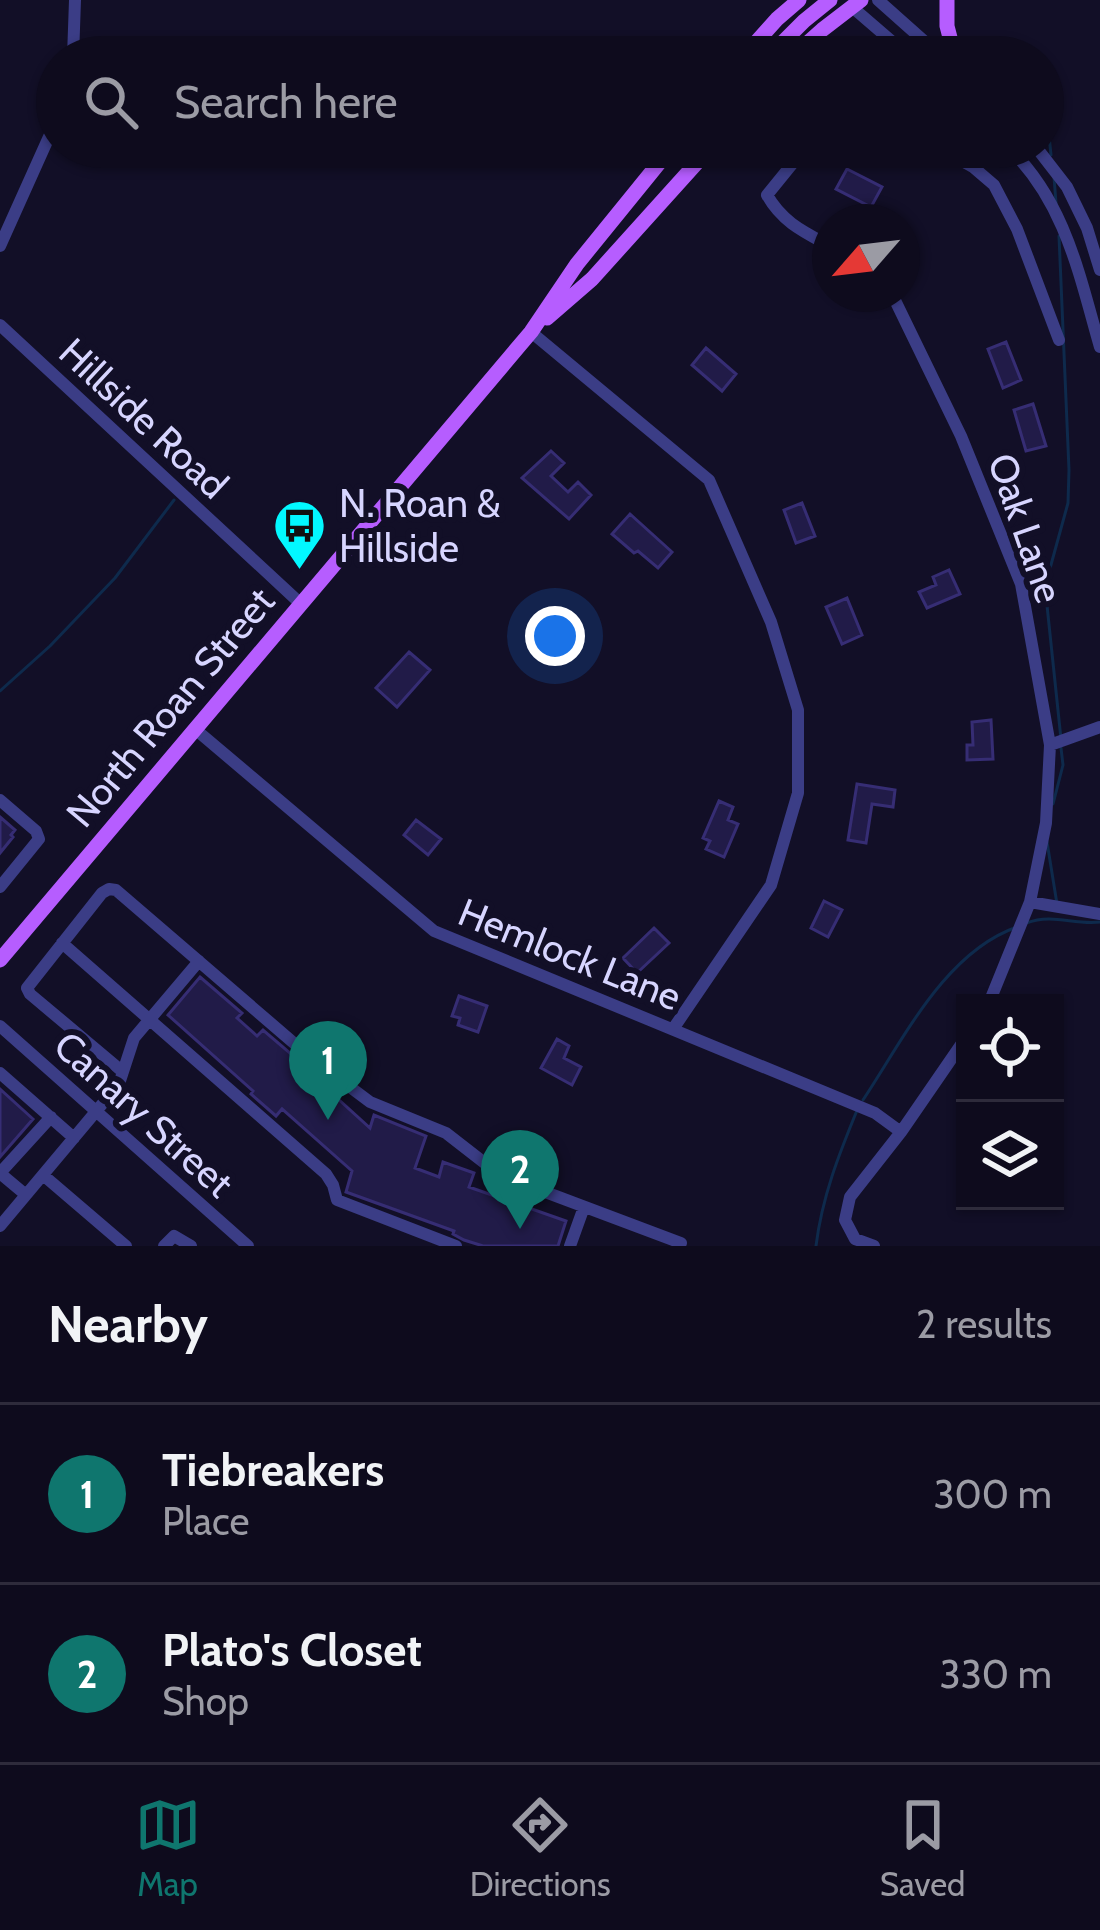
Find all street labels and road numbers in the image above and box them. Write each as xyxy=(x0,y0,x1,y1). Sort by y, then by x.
street label: Hillside Road xyxy=(50,328,238,508)
street label: Oak Lane xyxy=(978,447,1074,609)
street label: North Roan Street xyxy=(56,578,284,836)
street label: Hemlock Lane xyxy=(452,888,688,1020)
street label: Canary Street xyxy=(45,1021,243,1207)

